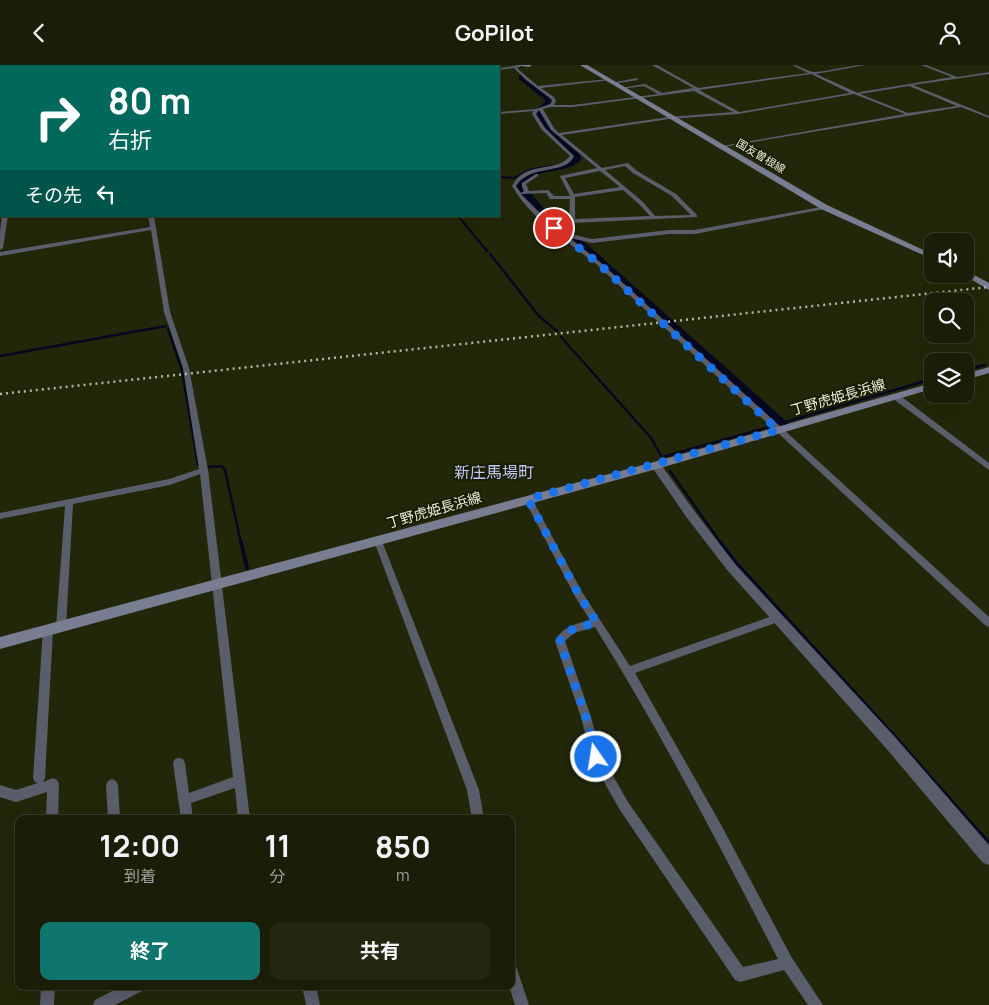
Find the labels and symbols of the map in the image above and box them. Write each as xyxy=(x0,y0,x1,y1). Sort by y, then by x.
street label: 国友曽根線 xyxy=(734,135,789,176)
pin xyxy=(533,207,575,249)
street label: 丁野虎姫長浜線 xyxy=(788,374,888,419)
district label: 新庄馬場町 xyxy=(454,461,534,483)
street label: 丁野虎姫長浜線 xyxy=(384,487,484,532)
position arrow xyxy=(569,730,621,782)

